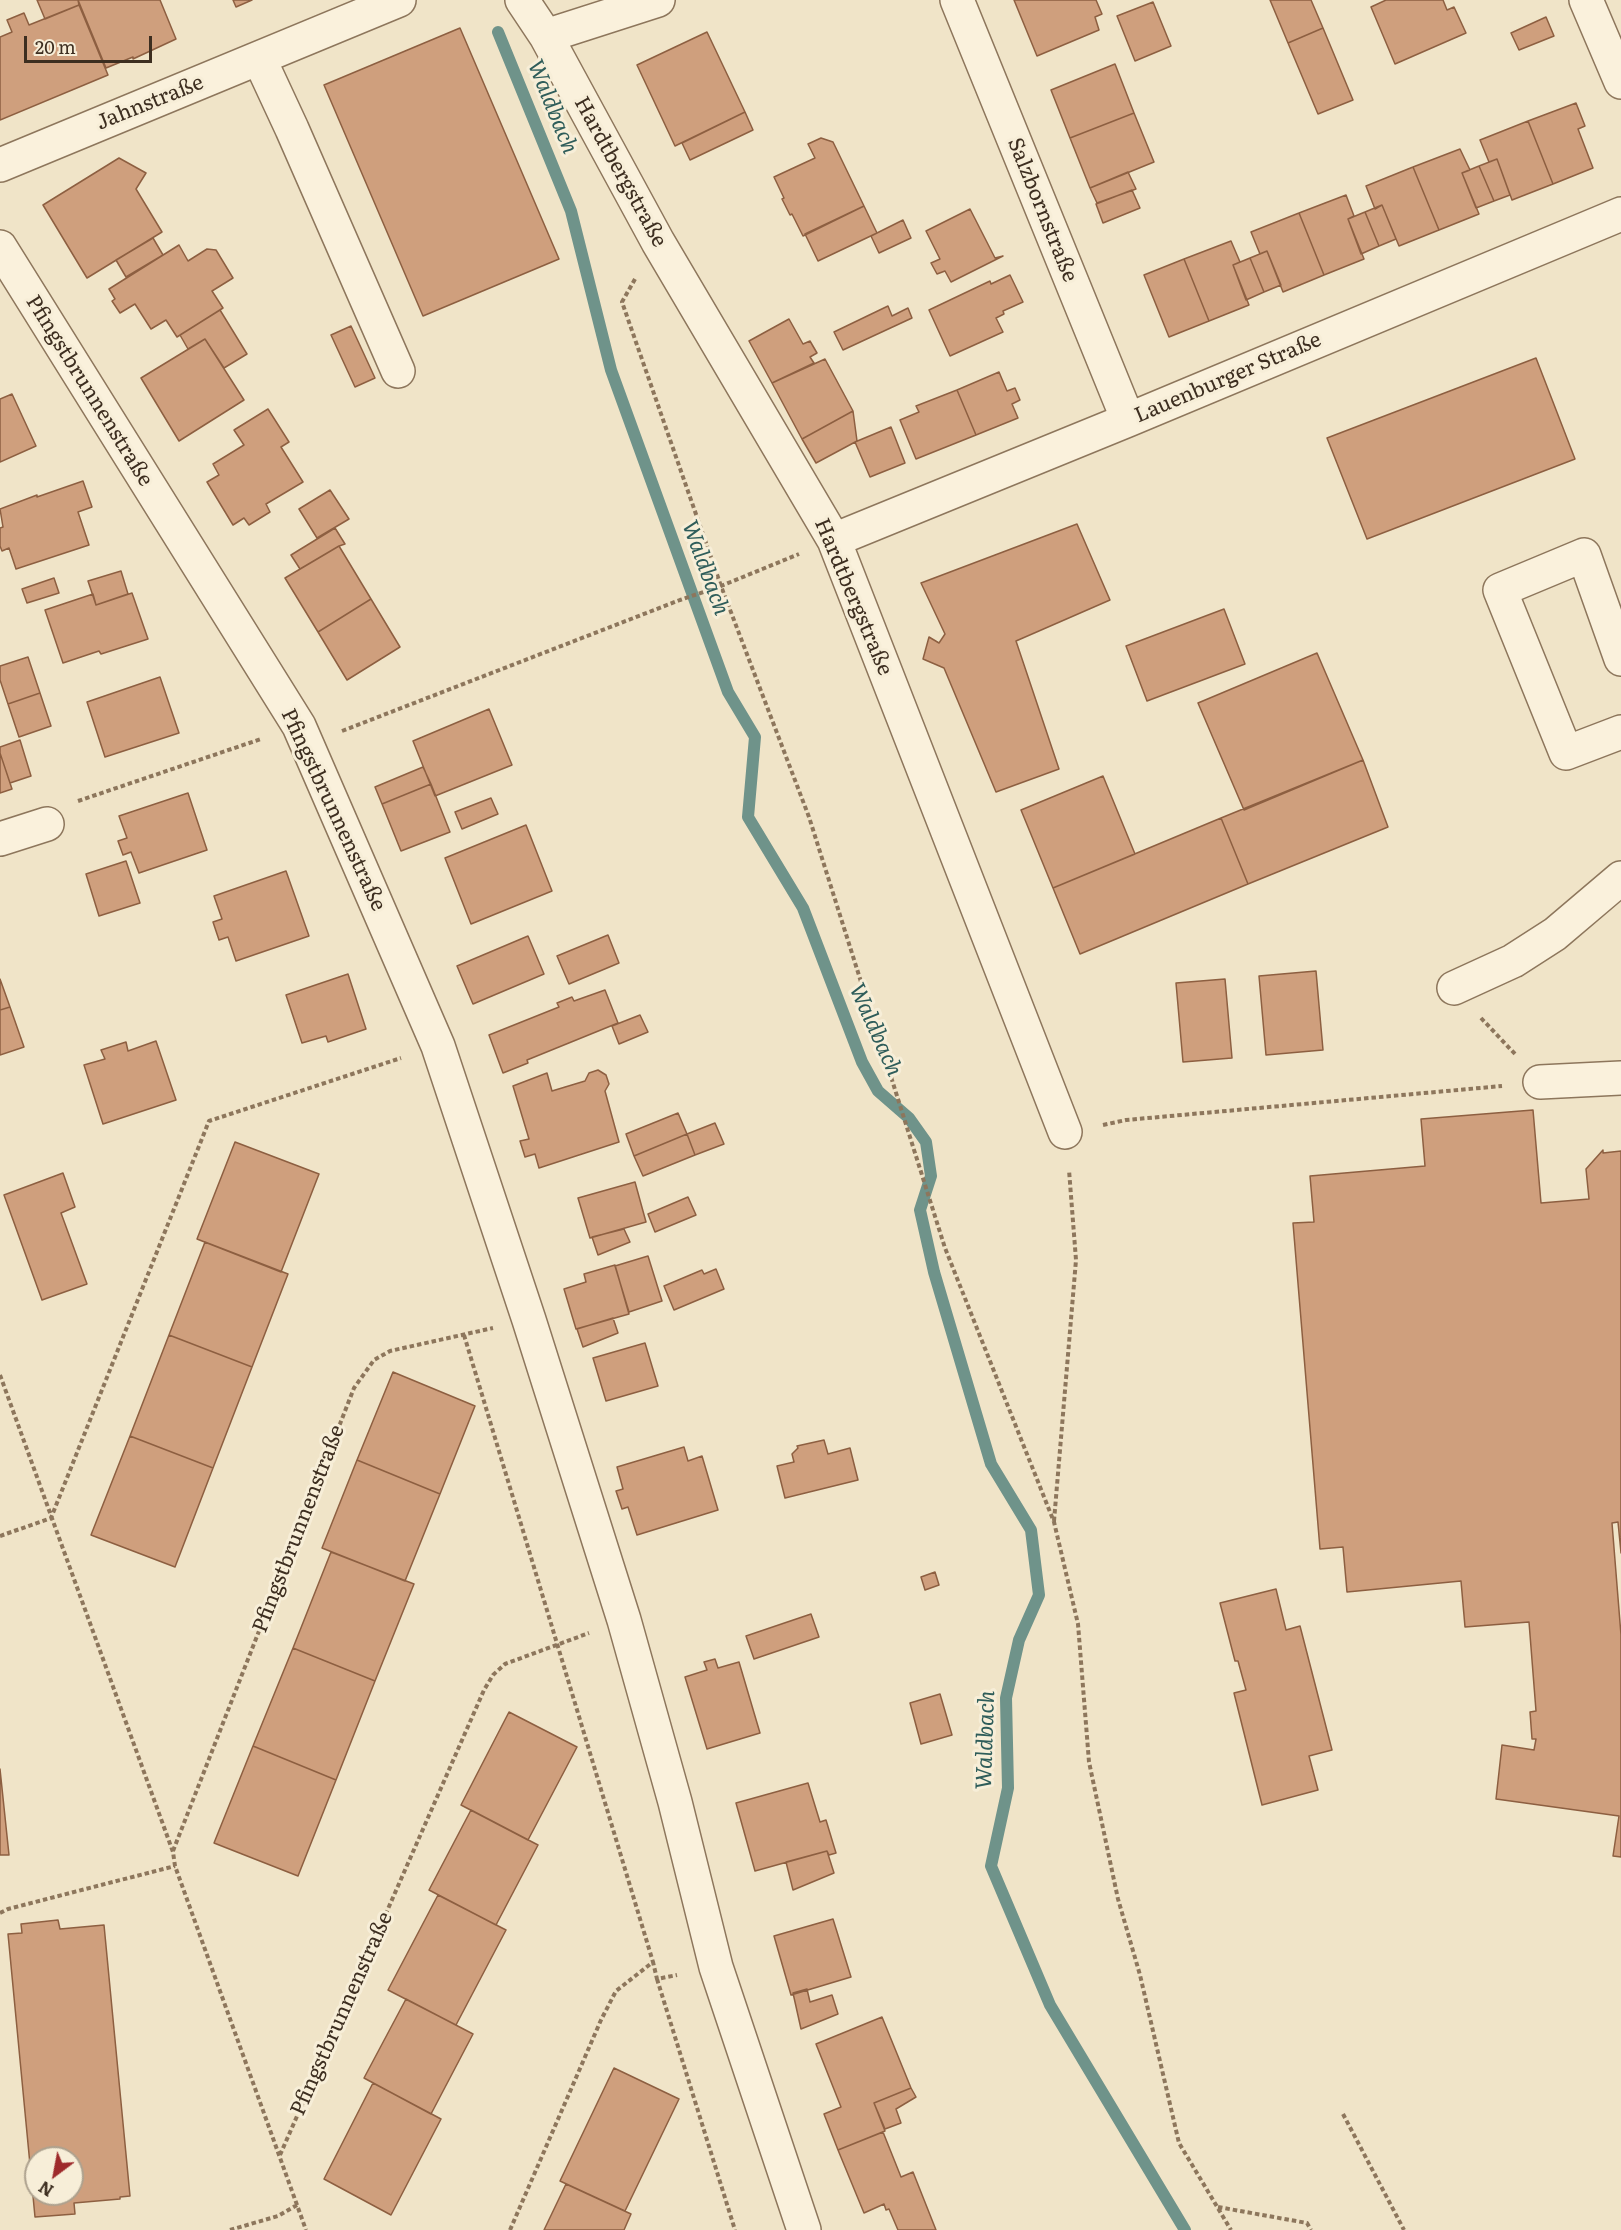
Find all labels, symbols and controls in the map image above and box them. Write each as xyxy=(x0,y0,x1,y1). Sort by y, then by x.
scale bar xyxy=(27,24,154,62)
text: 20 m xyxy=(35,33,76,60)
water label: Waldbach xyxy=(521,56,583,158)
street label: Jahnstraße xyxy=(93,70,207,136)
street label: Hardtbergstraße xyxy=(568,92,672,252)
street label: Salzbornstraße xyxy=(1002,134,1082,286)
street label: Pfingstbrunnenstraße xyxy=(20,291,158,491)
street label: Lauenburger Straße xyxy=(1131,327,1325,429)
street label: Hardtbergstraße xyxy=(809,515,897,679)
water label: Waldbach xyxy=(676,517,734,619)
street label: Pfingstbrunnenstraße xyxy=(275,705,391,915)
water label: Waldbach xyxy=(843,979,907,1081)
street label: Pfingstbrunnenstraße xyxy=(248,1422,350,1636)
water label: Waldbach xyxy=(971,1690,1001,1790)
street label: Pfingstbrunnenstraße xyxy=(286,1908,398,2120)
north arrow xyxy=(24,2146,84,2206)
text: N xyxy=(33,2176,58,2203)

